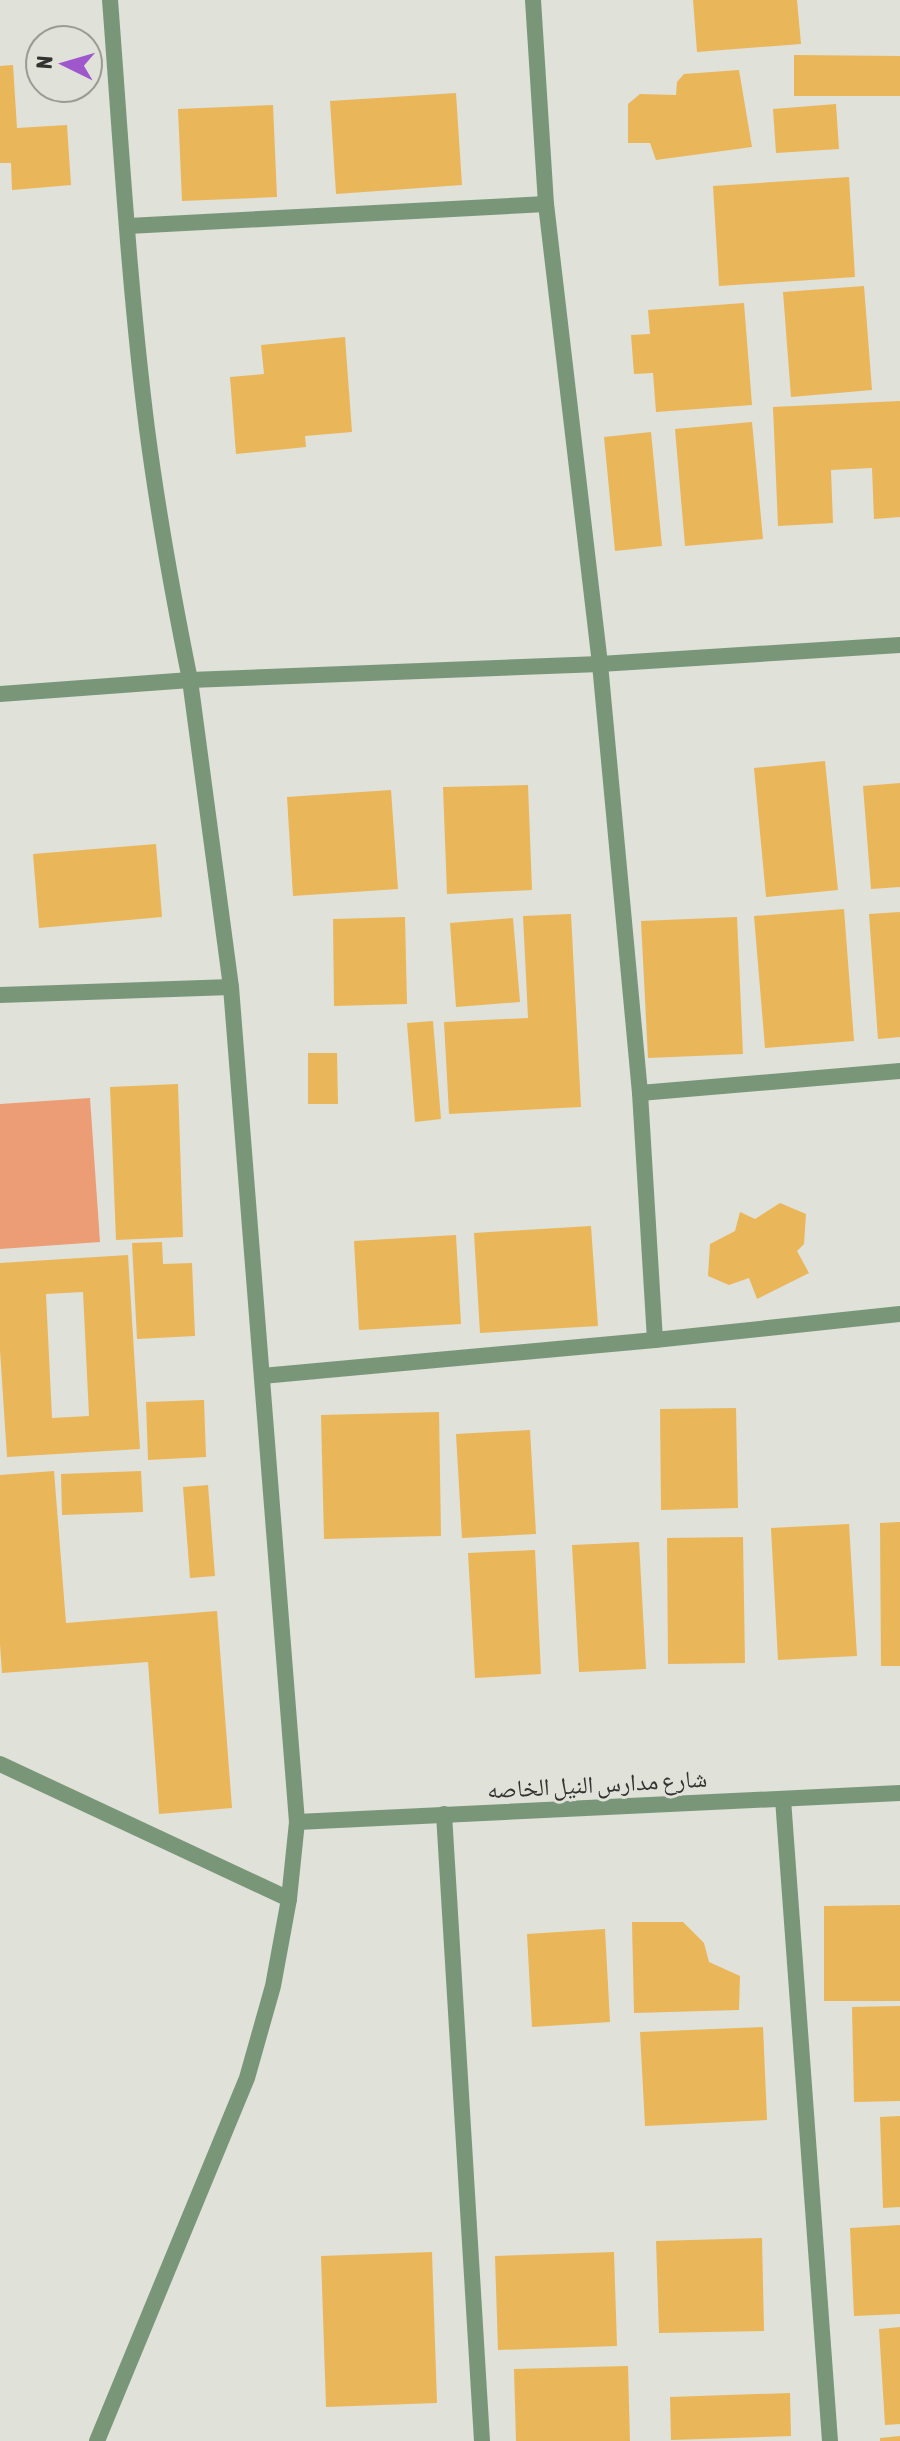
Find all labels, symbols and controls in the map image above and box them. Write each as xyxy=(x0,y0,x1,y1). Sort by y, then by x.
north arrow xyxy=(24,24,104,104)
text: N xyxy=(31,55,58,70)
street label: شارع مدارس النيل الخاصه xyxy=(486,1765,708,1805)

